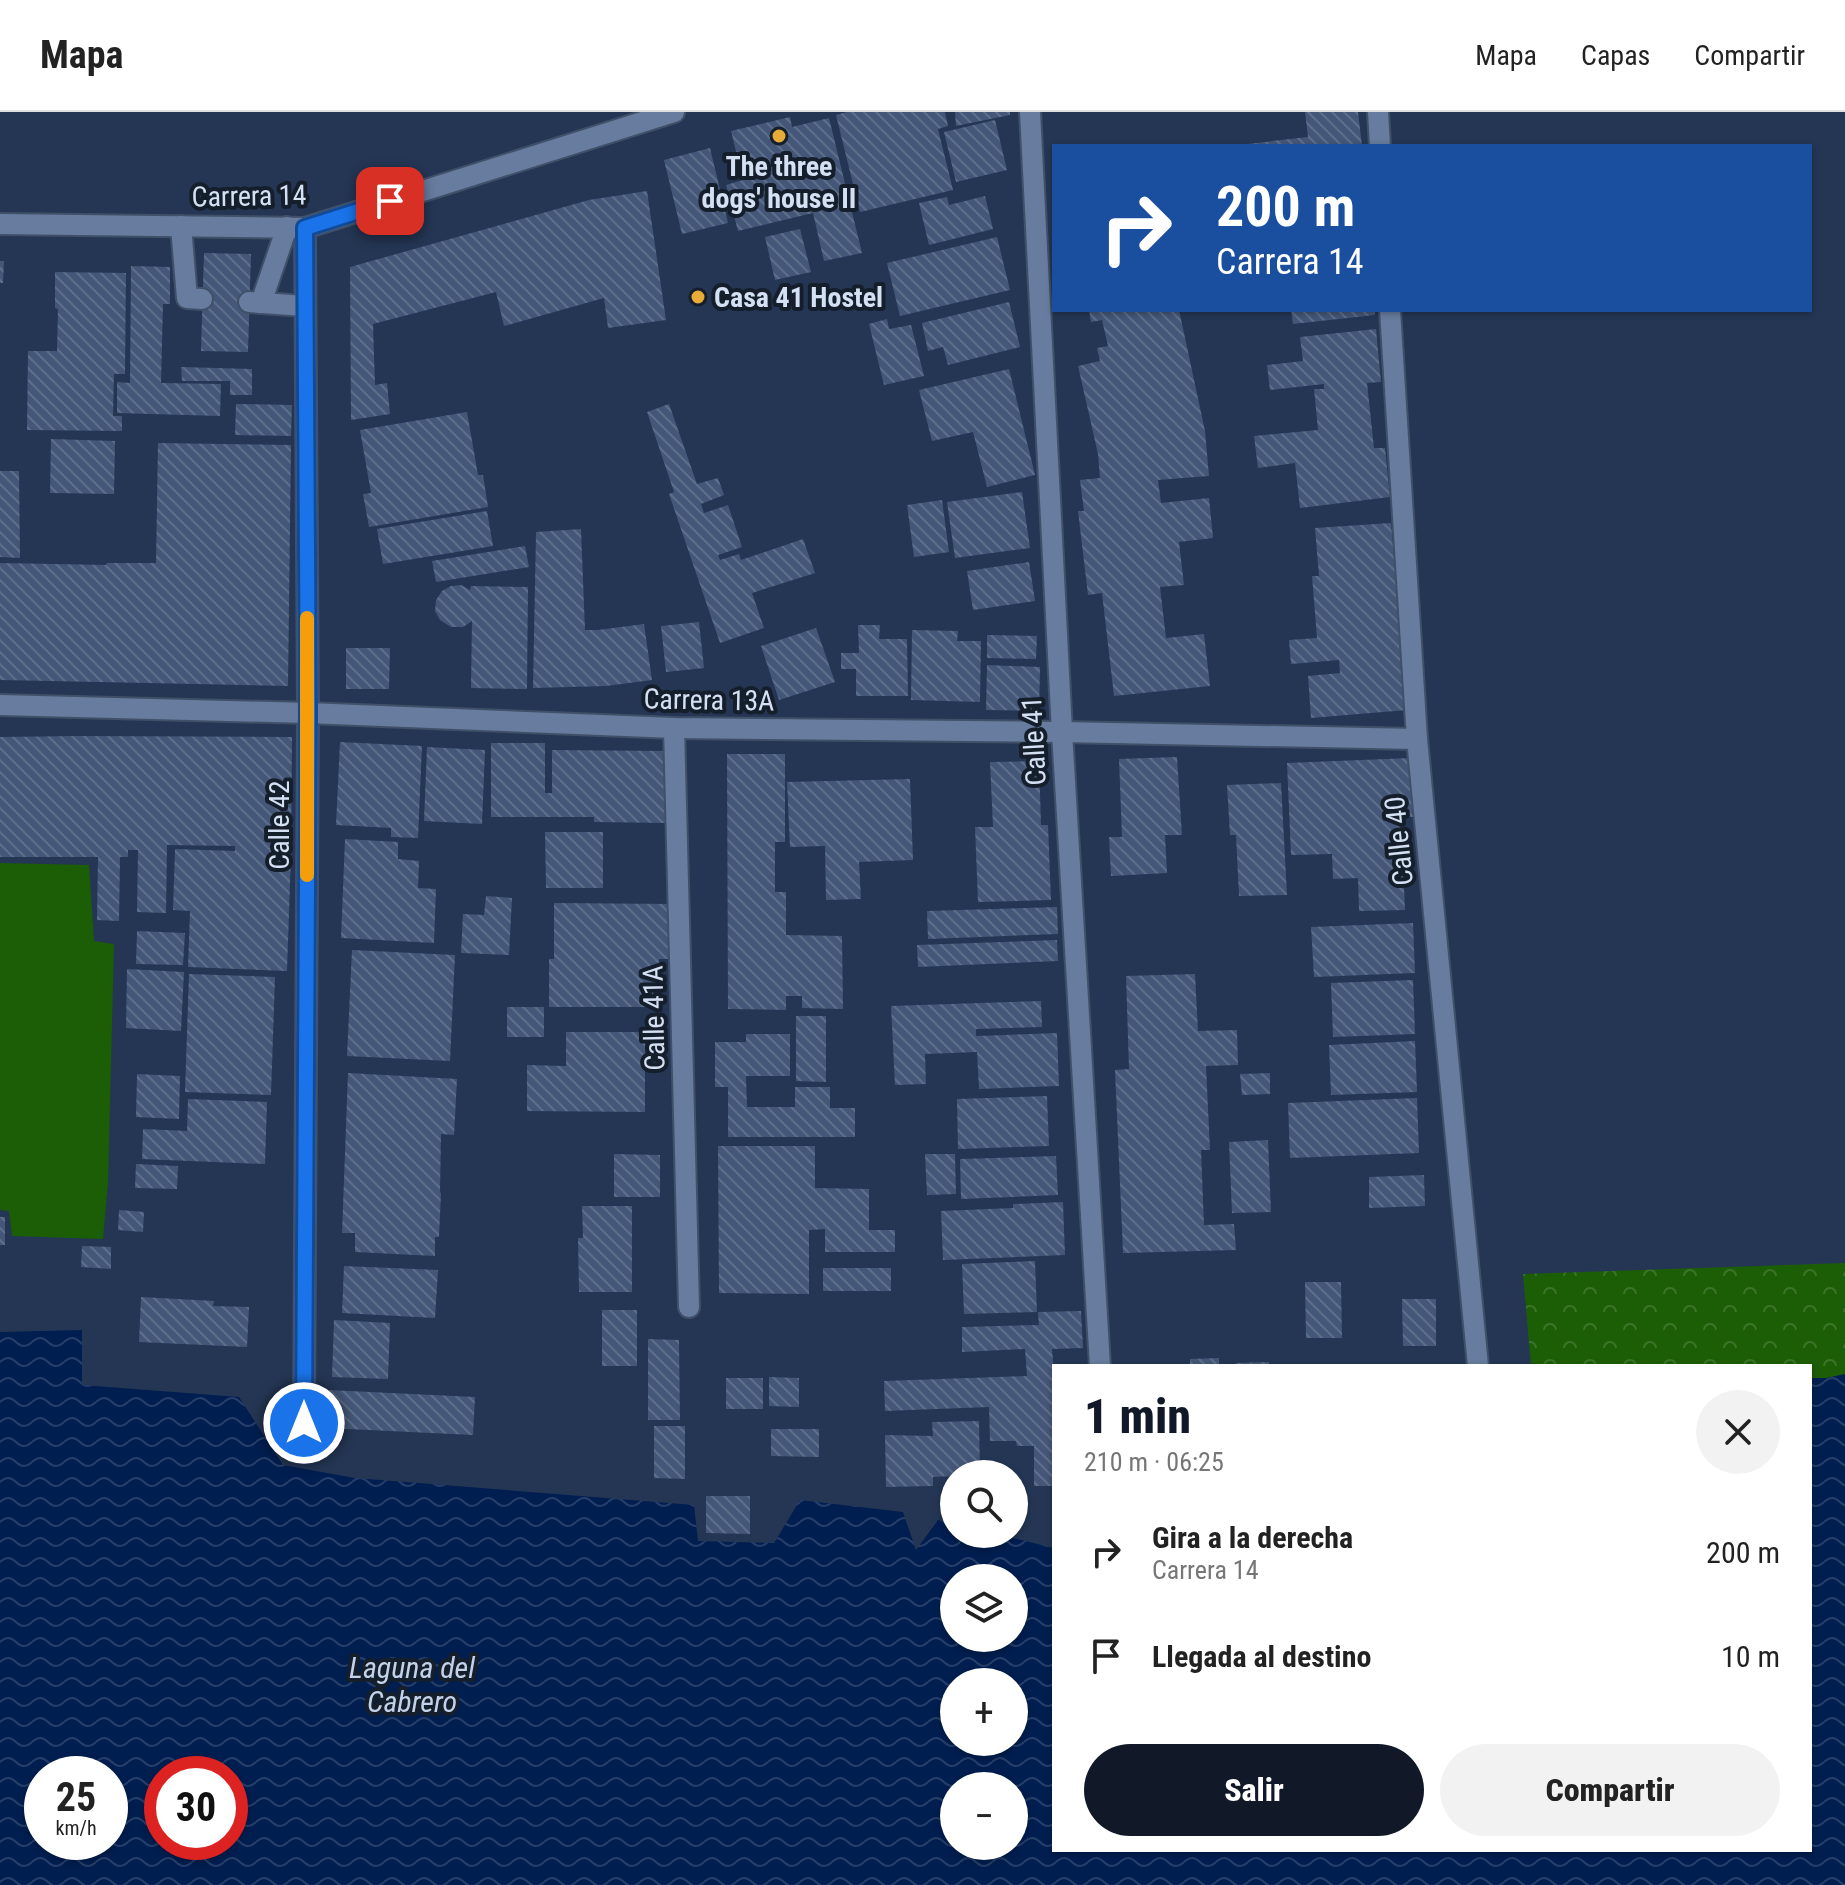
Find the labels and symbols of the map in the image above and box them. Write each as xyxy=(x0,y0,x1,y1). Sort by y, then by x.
marker: The three dogs' house II xyxy=(770,127,788,145)
place label: The three dogs' house II xyxy=(702,150,856,215)
pin xyxy=(356,167,424,235)
street label: Carrera 14 xyxy=(191,179,307,213)
place label: Casa 41 Hostel xyxy=(714,281,883,314)
marker: Casa 41 Hostel xyxy=(689,288,707,306)
street label: Carrera 13A xyxy=(643,682,775,718)
street label: Calle 41 xyxy=(1015,696,1053,786)
street label: Calle 42 xyxy=(263,780,296,870)
street label: Calle 40 xyxy=(1378,795,1420,887)
street label: Calle 41A xyxy=(637,965,671,1071)
position arrow xyxy=(262,1381,346,1465)
water label: Laguna del Cabrero xyxy=(349,1650,475,1719)
speed limit sign: 30 xyxy=(144,1756,248,1860)

